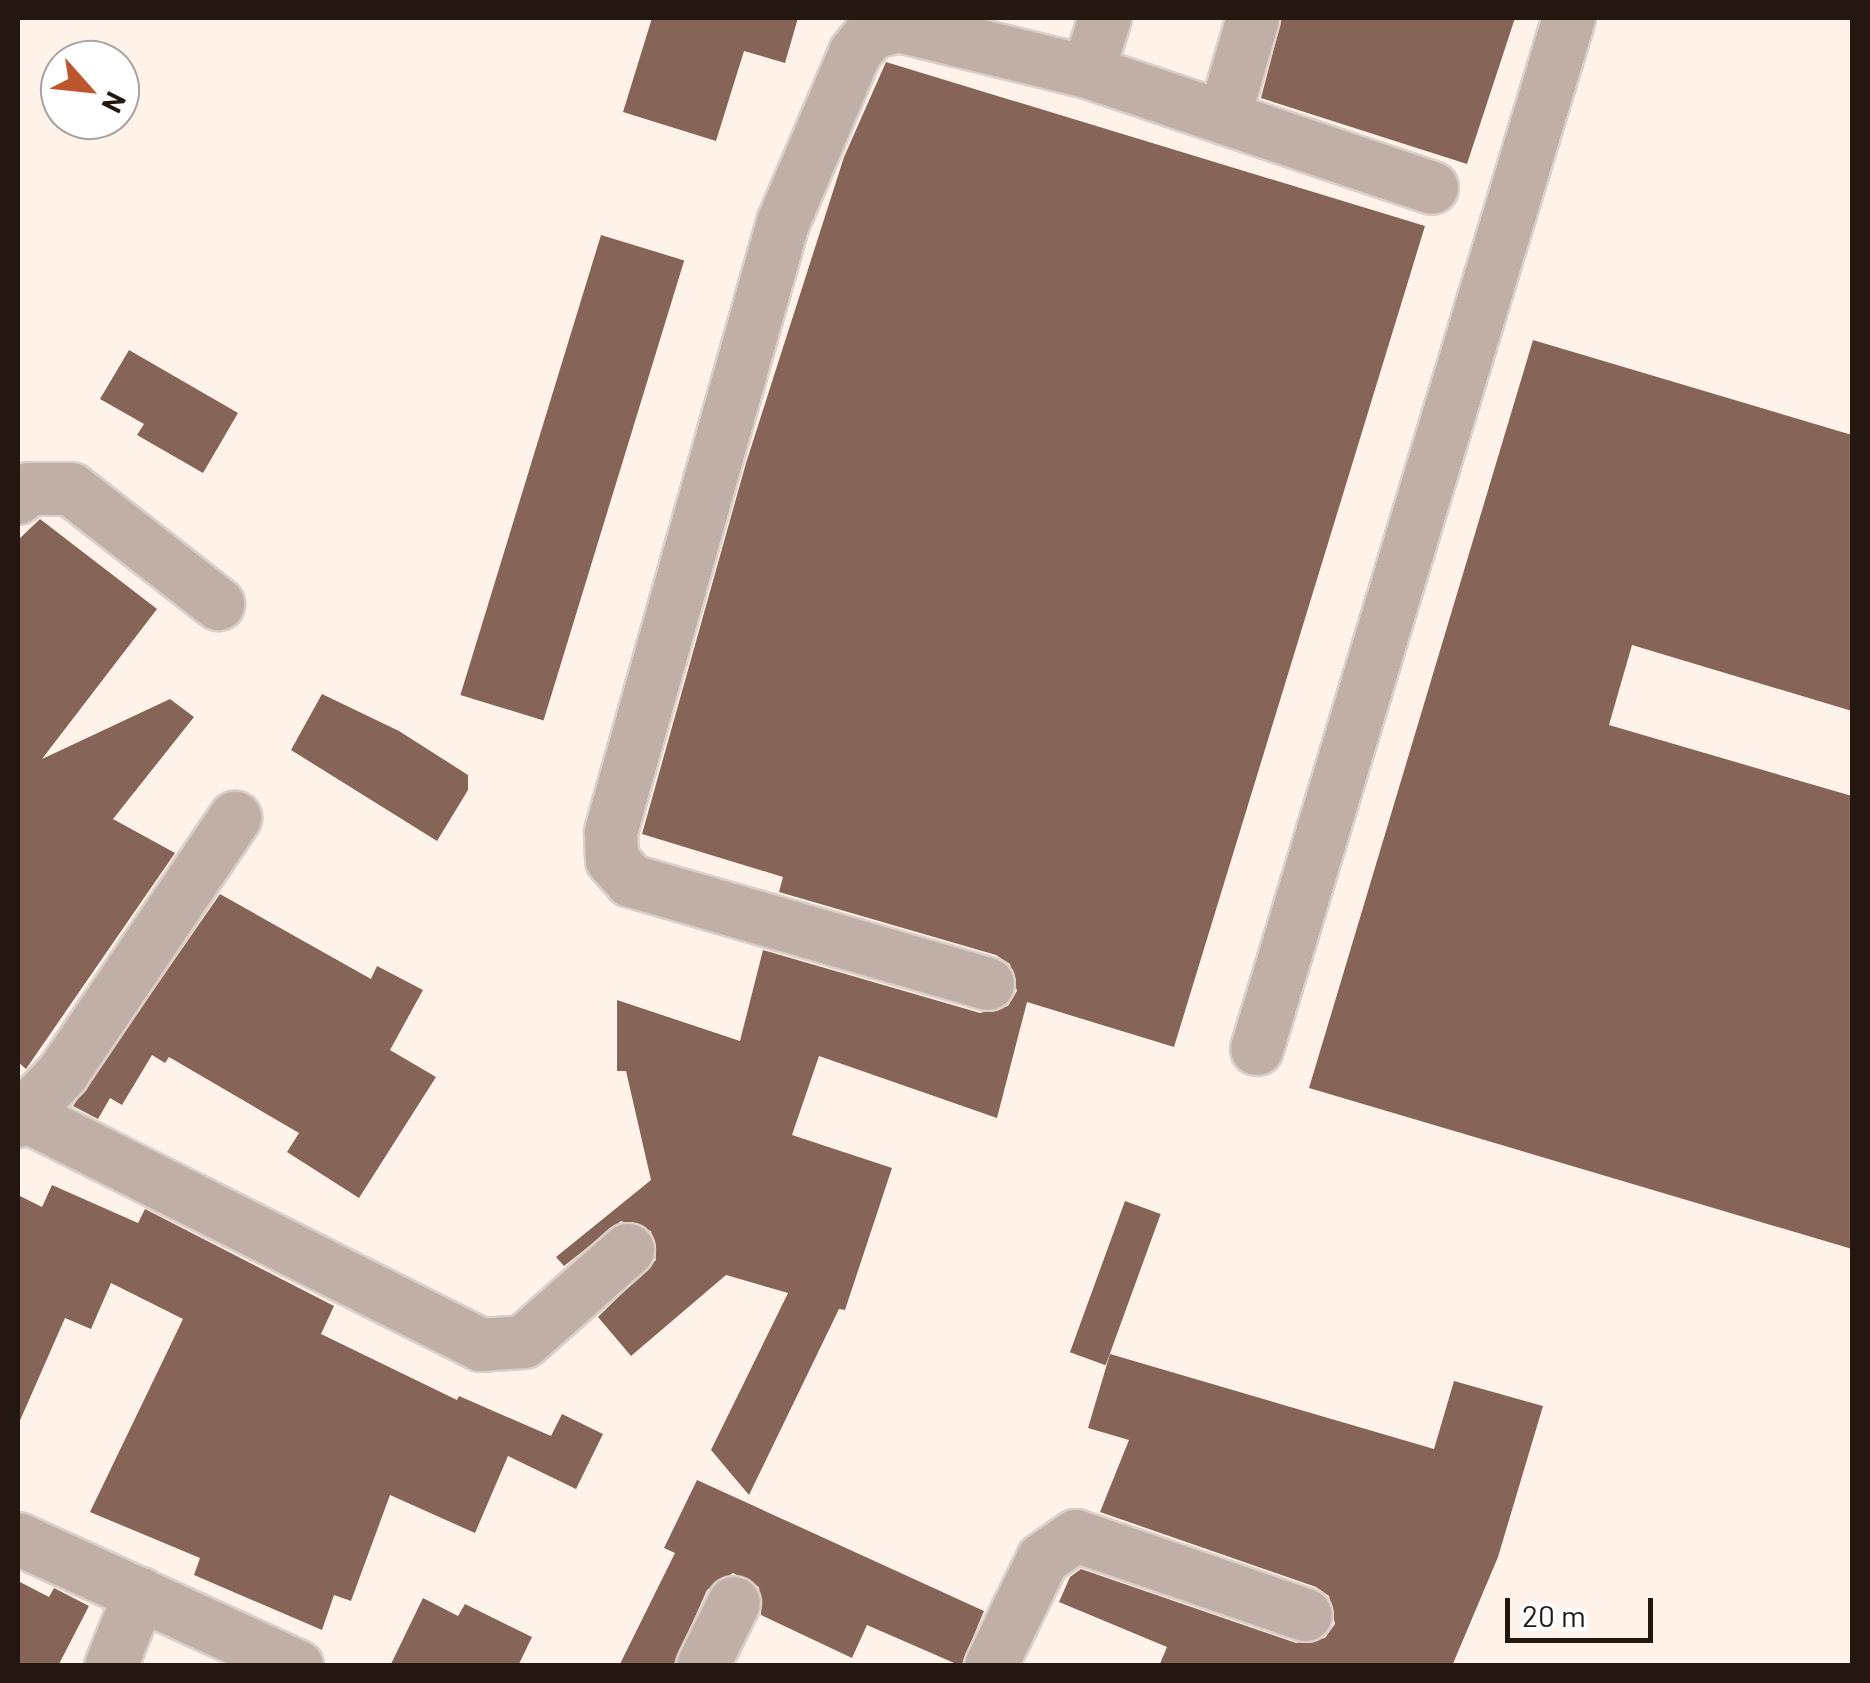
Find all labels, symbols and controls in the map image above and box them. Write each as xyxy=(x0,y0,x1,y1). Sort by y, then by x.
north arrow xyxy=(40,40,140,140)
text: N xyxy=(96,87,134,119)
scale bar xyxy=(1510,1578,1658,1640)
text: 20 m xyxy=(1522,1597,1586,1633)

